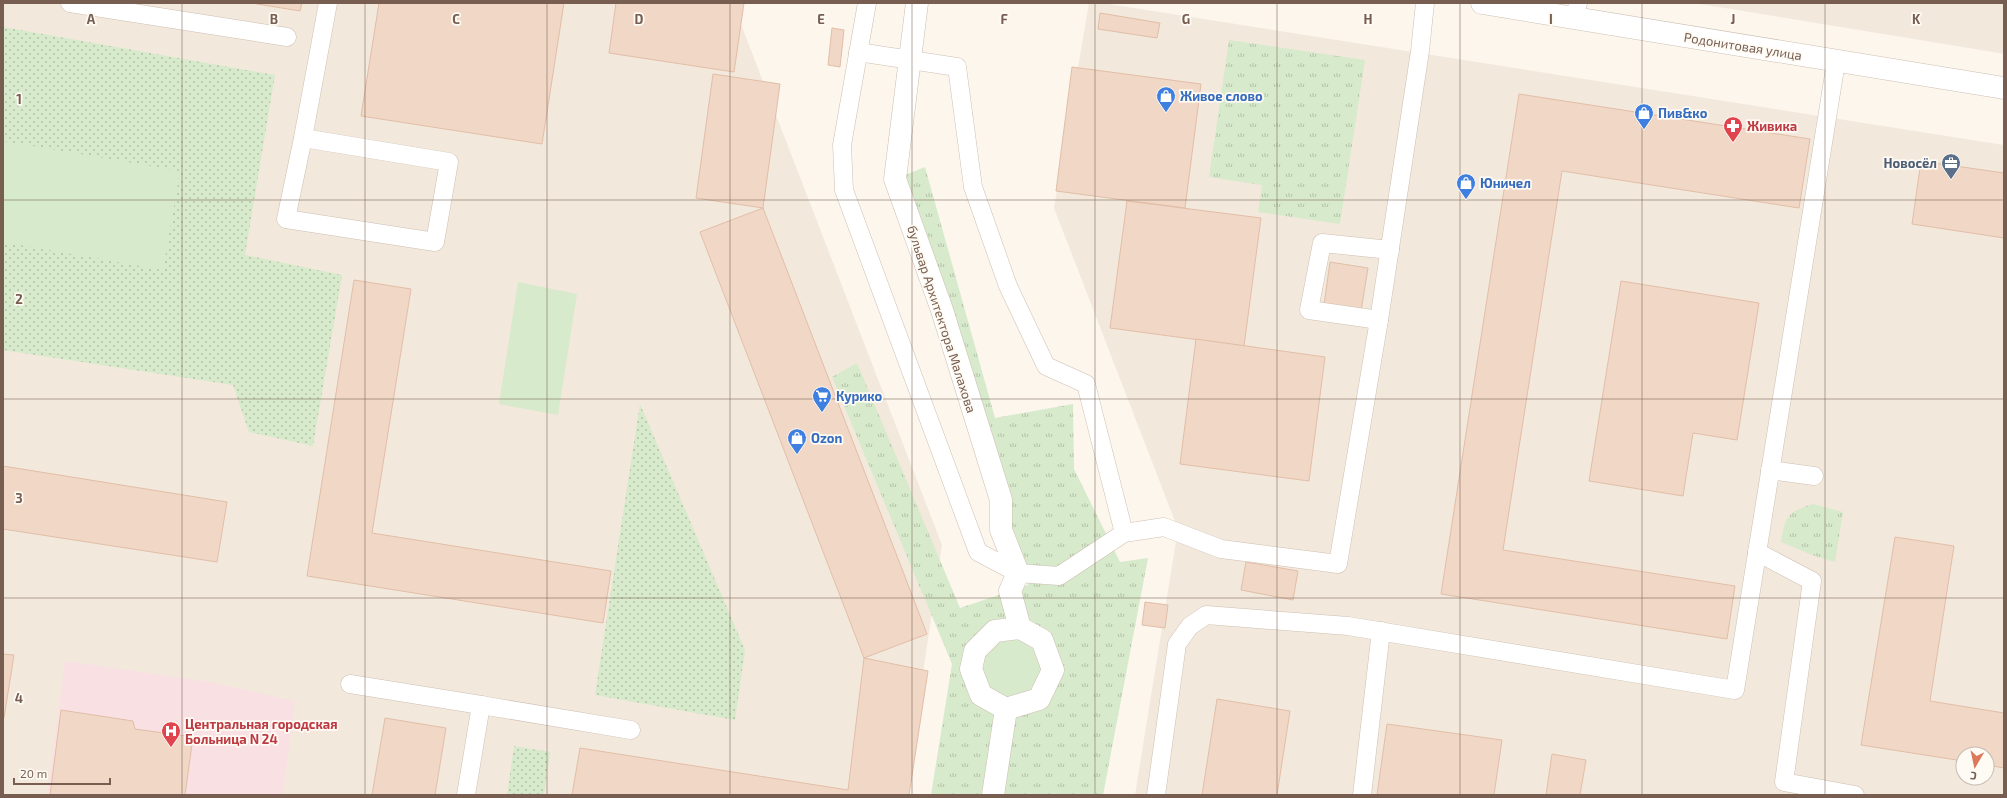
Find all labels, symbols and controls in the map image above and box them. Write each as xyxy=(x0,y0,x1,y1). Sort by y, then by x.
text: A xyxy=(87,11,96,27)
text: B xyxy=(270,11,278,27)
text: C xyxy=(452,11,460,27)
text: D xyxy=(635,11,644,27)
text: E xyxy=(817,11,825,27)
text: F xyxy=(1000,11,1008,27)
text: G xyxy=(1182,11,1190,27)
text: H xyxy=(1364,11,1373,27)
text: I xyxy=(1549,11,1553,27)
text: J xyxy=(1731,11,1735,27)
text: K xyxy=(1912,11,1921,27)
street label: Родонитовая улица xyxy=(1683,29,1803,63)
shop icon: Живое слово xyxy=(1155,85,1177,113)
place label: Живое слово xyxy=(1180,88,1263,104)
text: 1 xyxy=(16,91,22,107)
shop icon: Пив&ко xyxy=(1633,102,1655,130)
place label: Пив&ко xyxy=(1658,105,1708,121)
pharmacy icon: Живика xyxy=(1722,115,1744,143)
place label: Живика xyxy=(1747,118,1797,134)
office icon: Новосёл xyxy=(1940,152,1962,180)
place label: Новосёл xyxy=(1884,155,1937,171)
shop icon: Юничел xyxy=(1455,172,1477,200)
place label: Юничел xyxy=(1480,175,1531,191)
street label: бульвар Архитектора Малахова xyxy=(904,223,980,415)
text: 2 xyxy=(15,291,23,307)
supermarket icon: Курико xyxy=(811,385,833,413)
place label: Курико xyxy=(836,388,883,404)
shop icon: Ozon xyxy=(786,427,808,455)
place label: Ozon xyxy=(811,430,842,446)
text: 3 xyxy=(15,490,23,506)
text: 4 xyxy=(15,690,23,706)
place label: Центральная городская Больница N 24 xyxy=(185,716,338,747)
hospital icon: Центральная городская Больница N 24 xyxy=(160,720,182,748)
north arrow xyxy=(1955,746,1995,786)
scale bar xyxy=(14,760,110,786)
text: 20 m xyxy=(20,766,47,780)
text: С xyxy=(1969,769,1978,783)

